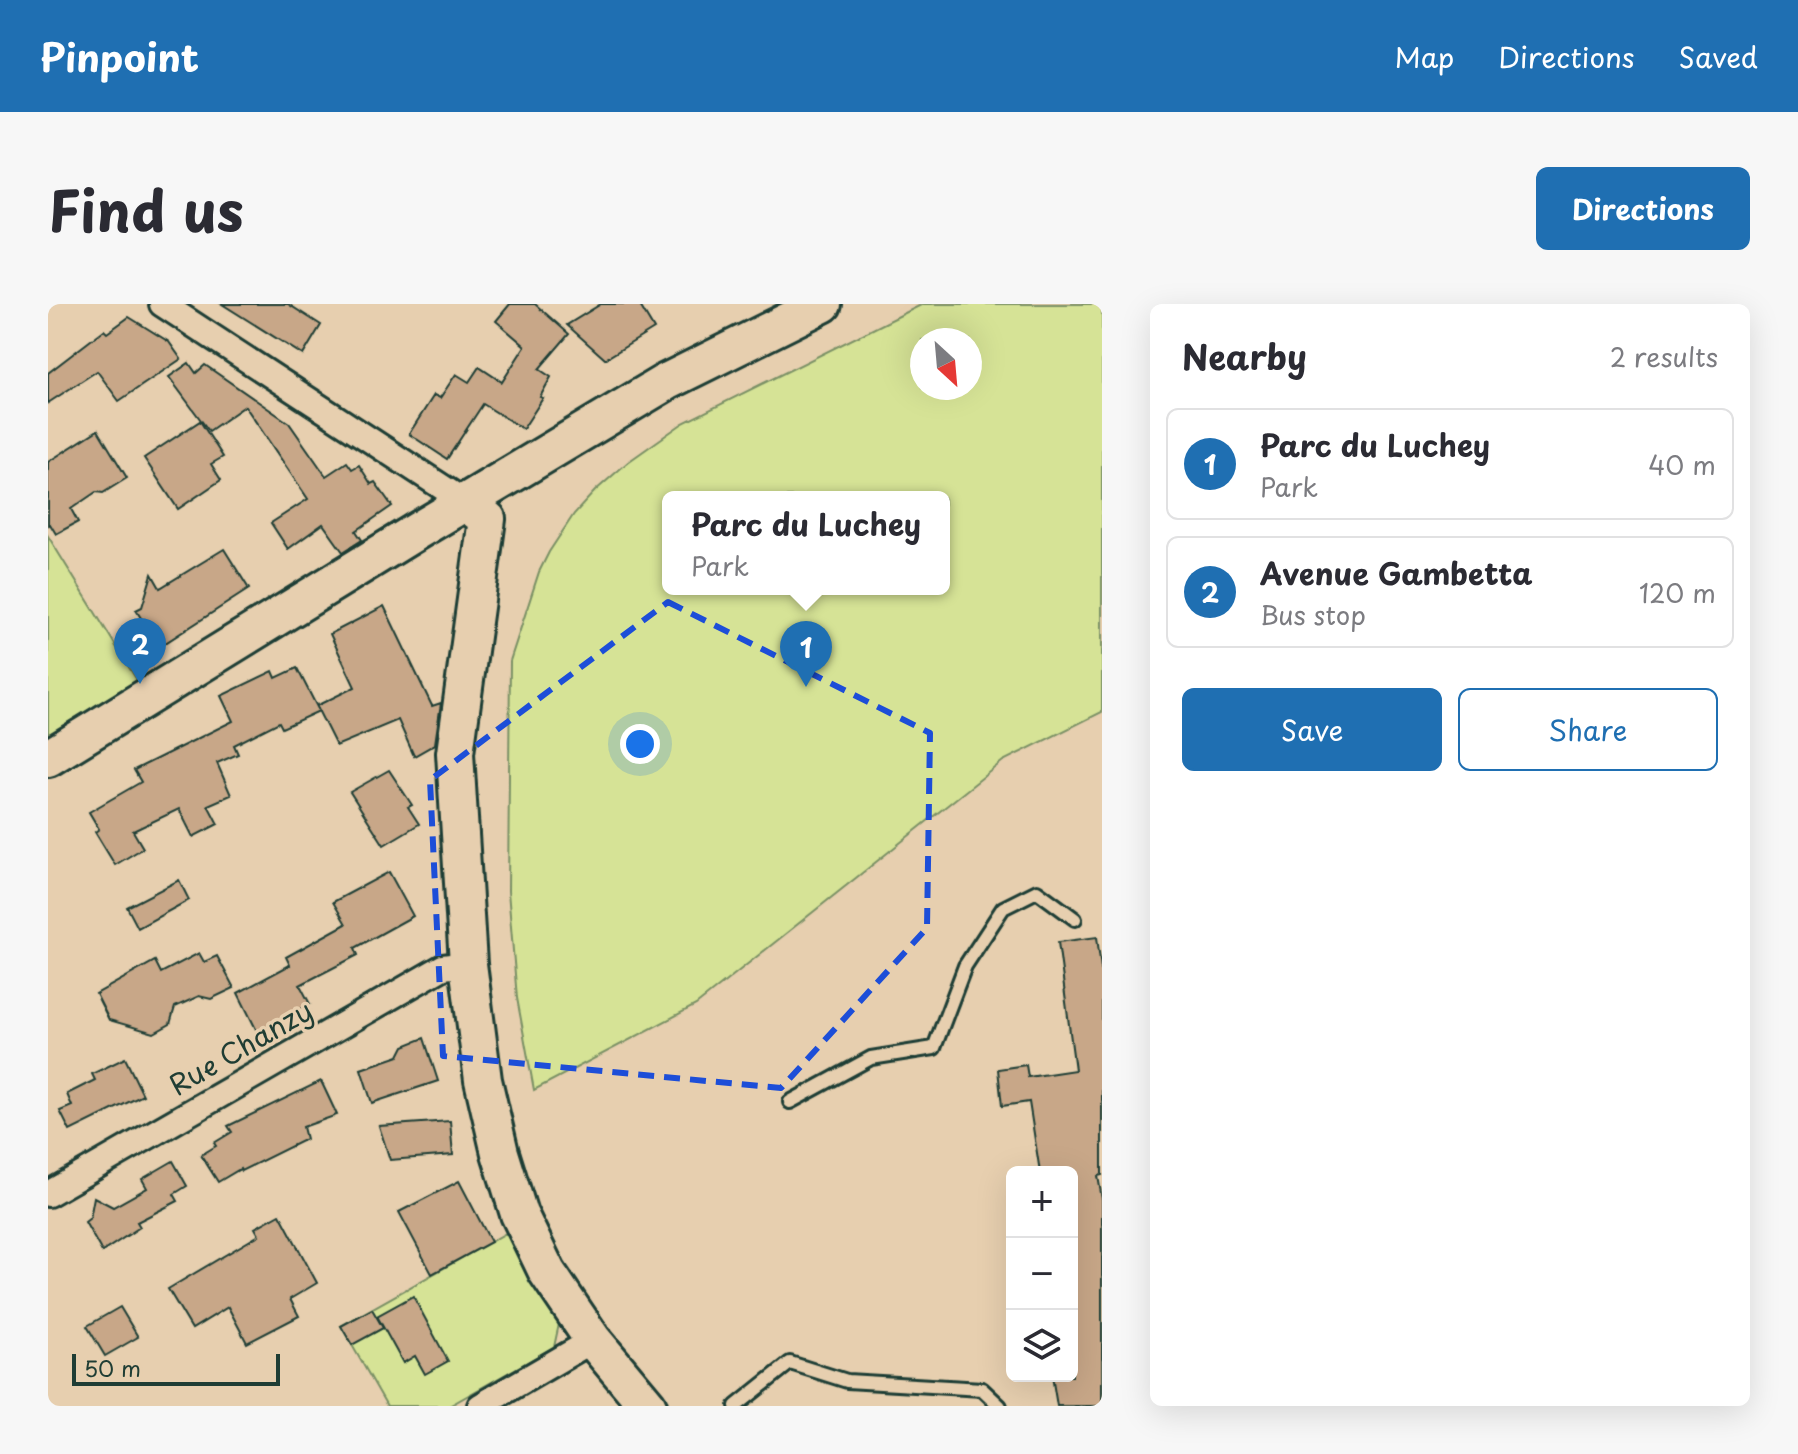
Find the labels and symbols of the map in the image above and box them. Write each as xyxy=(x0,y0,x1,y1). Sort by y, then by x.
north arrow xyxy=(910,328,982,400)
pin: 2 xyxy=(114,618,166,684)
pin: 1 xyxy=(780,621,832,687)
your location xyxy=(620,724,660,764)
street label: Rue Chanzy xyxy=(160,988,320,1105)
scale bar xyxy=(72,1350,280,1386)

